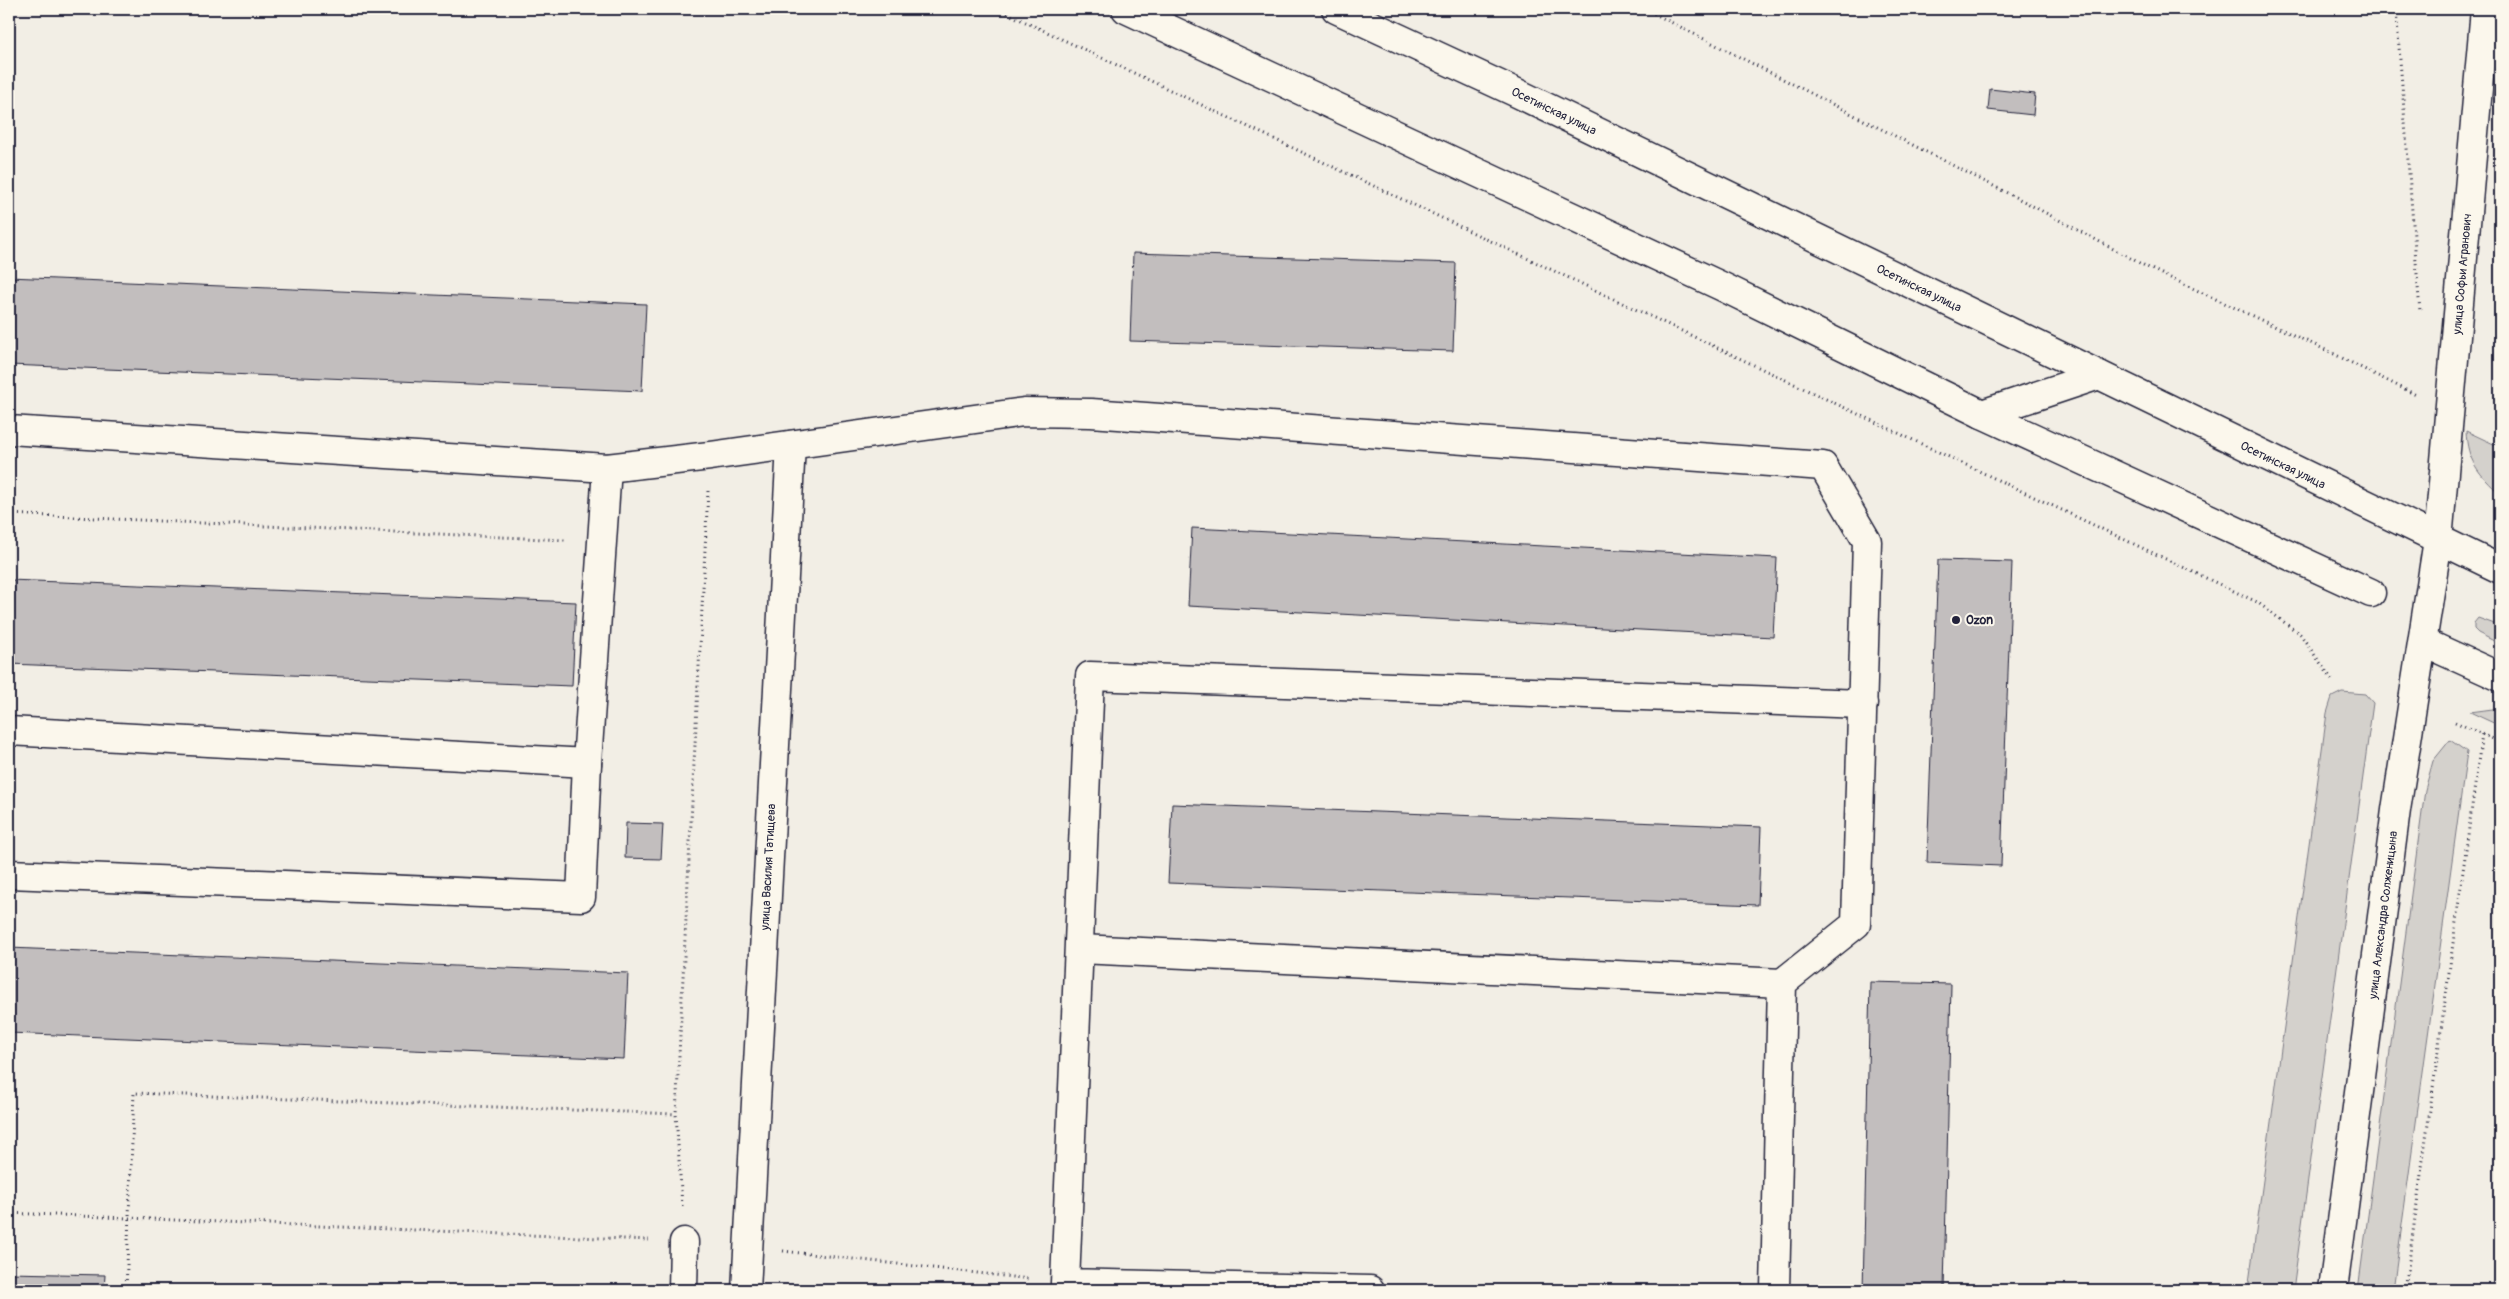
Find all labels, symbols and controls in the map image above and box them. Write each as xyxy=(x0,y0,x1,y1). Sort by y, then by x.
street label: Осетинская улица xyxy=(1509,84,1599,139)
street label: улица Софьи Агранович xyxy=(2450,213,2475,336)
street label: Осетинская улица xyxy=(1874,261,1964,316)
street label: Осетинская улица xyxy=(2238,438,2328,493)
place label: Ozon xyxy=(1966,613,1993,628)
marker: Ozon xyxy=(1950,614,1962,626)
street label: улица Василия Татищева xyxy=(758,803,779,932)
street label: улица Александра Солженицына xyxy=(2366,830,2401,1001)

